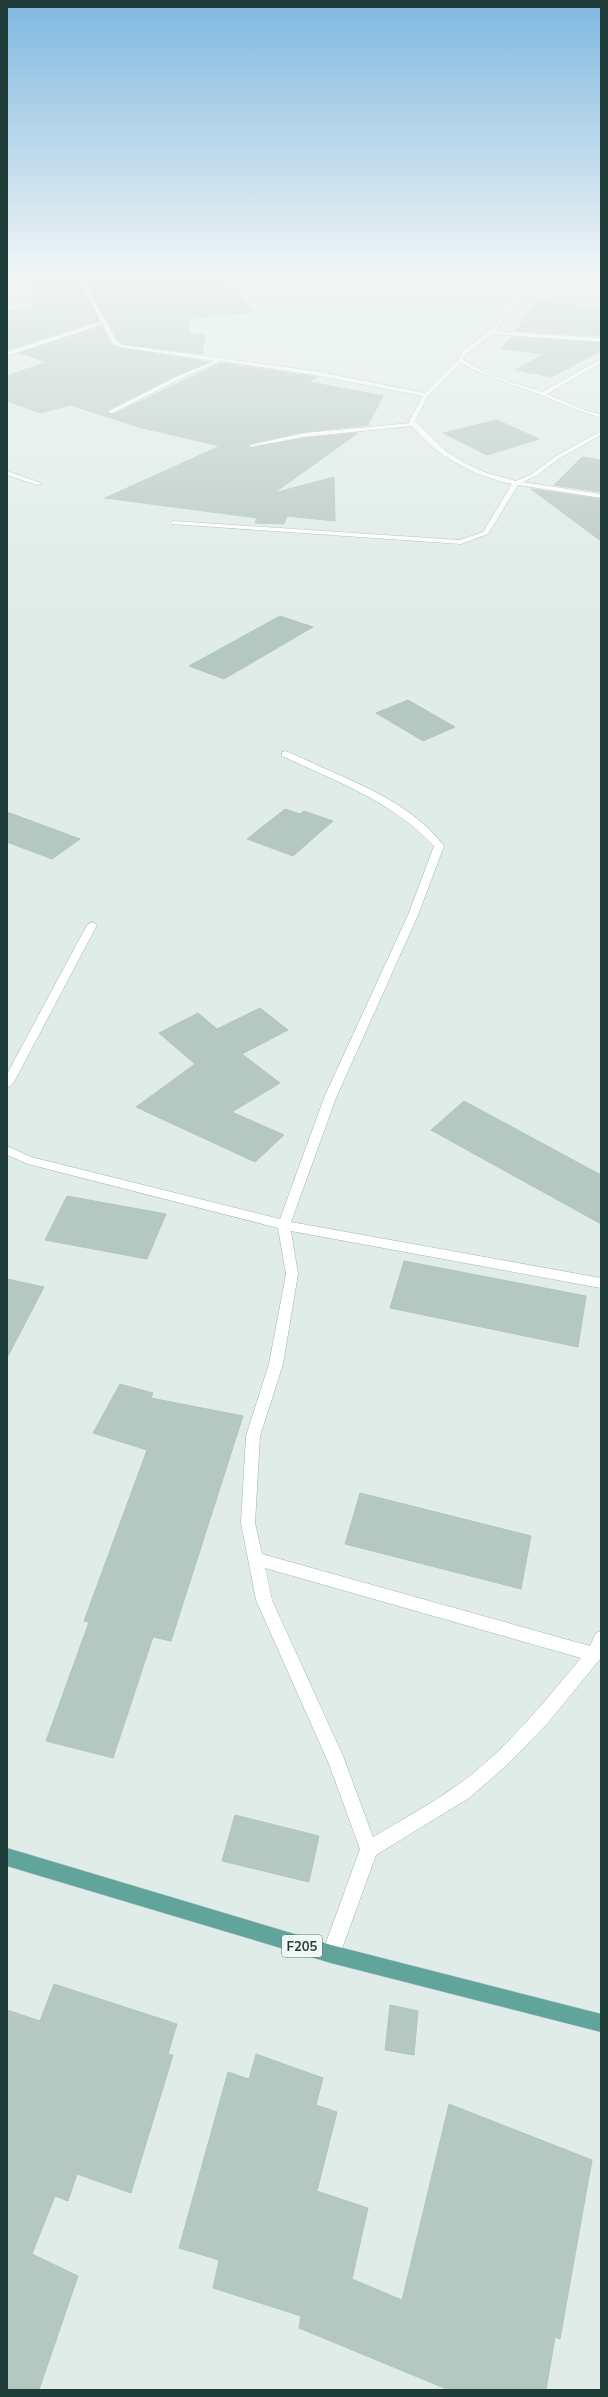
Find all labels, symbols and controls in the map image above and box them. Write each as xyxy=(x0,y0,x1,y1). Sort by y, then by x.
road number: F205 xyxy=(282,1935,322,1957)

